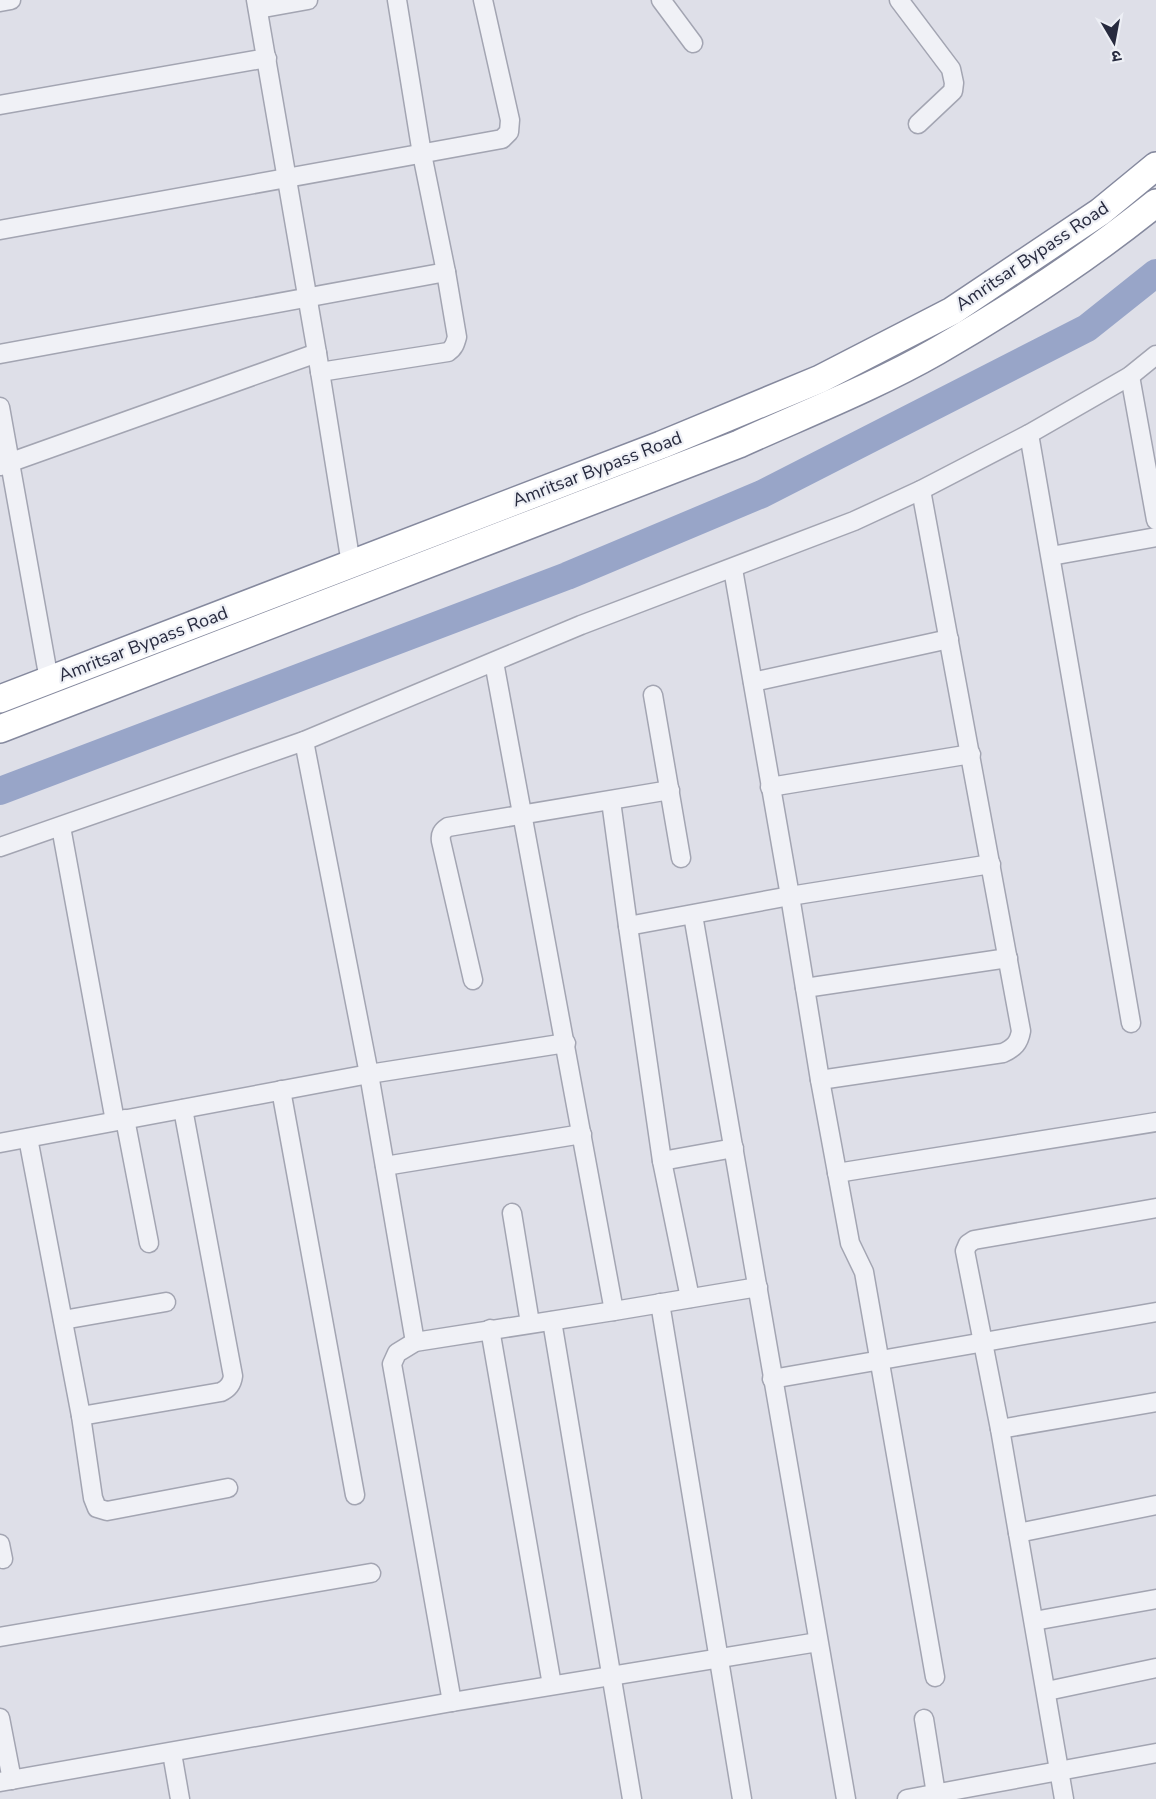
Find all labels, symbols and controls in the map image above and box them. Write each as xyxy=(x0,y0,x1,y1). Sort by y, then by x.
north arrow xyxy=(1084,12,1144,72)
text: उ xyxy=(1109,44,1123,68)
street label: Amritsar Bypass Road xyxy=(951,196,1113,316)
street label: Amritsar Bypass Road xyxy=(509,426,685,512)
street label: Amritsar Bypass Road xyxy=(55,601,231,687)

